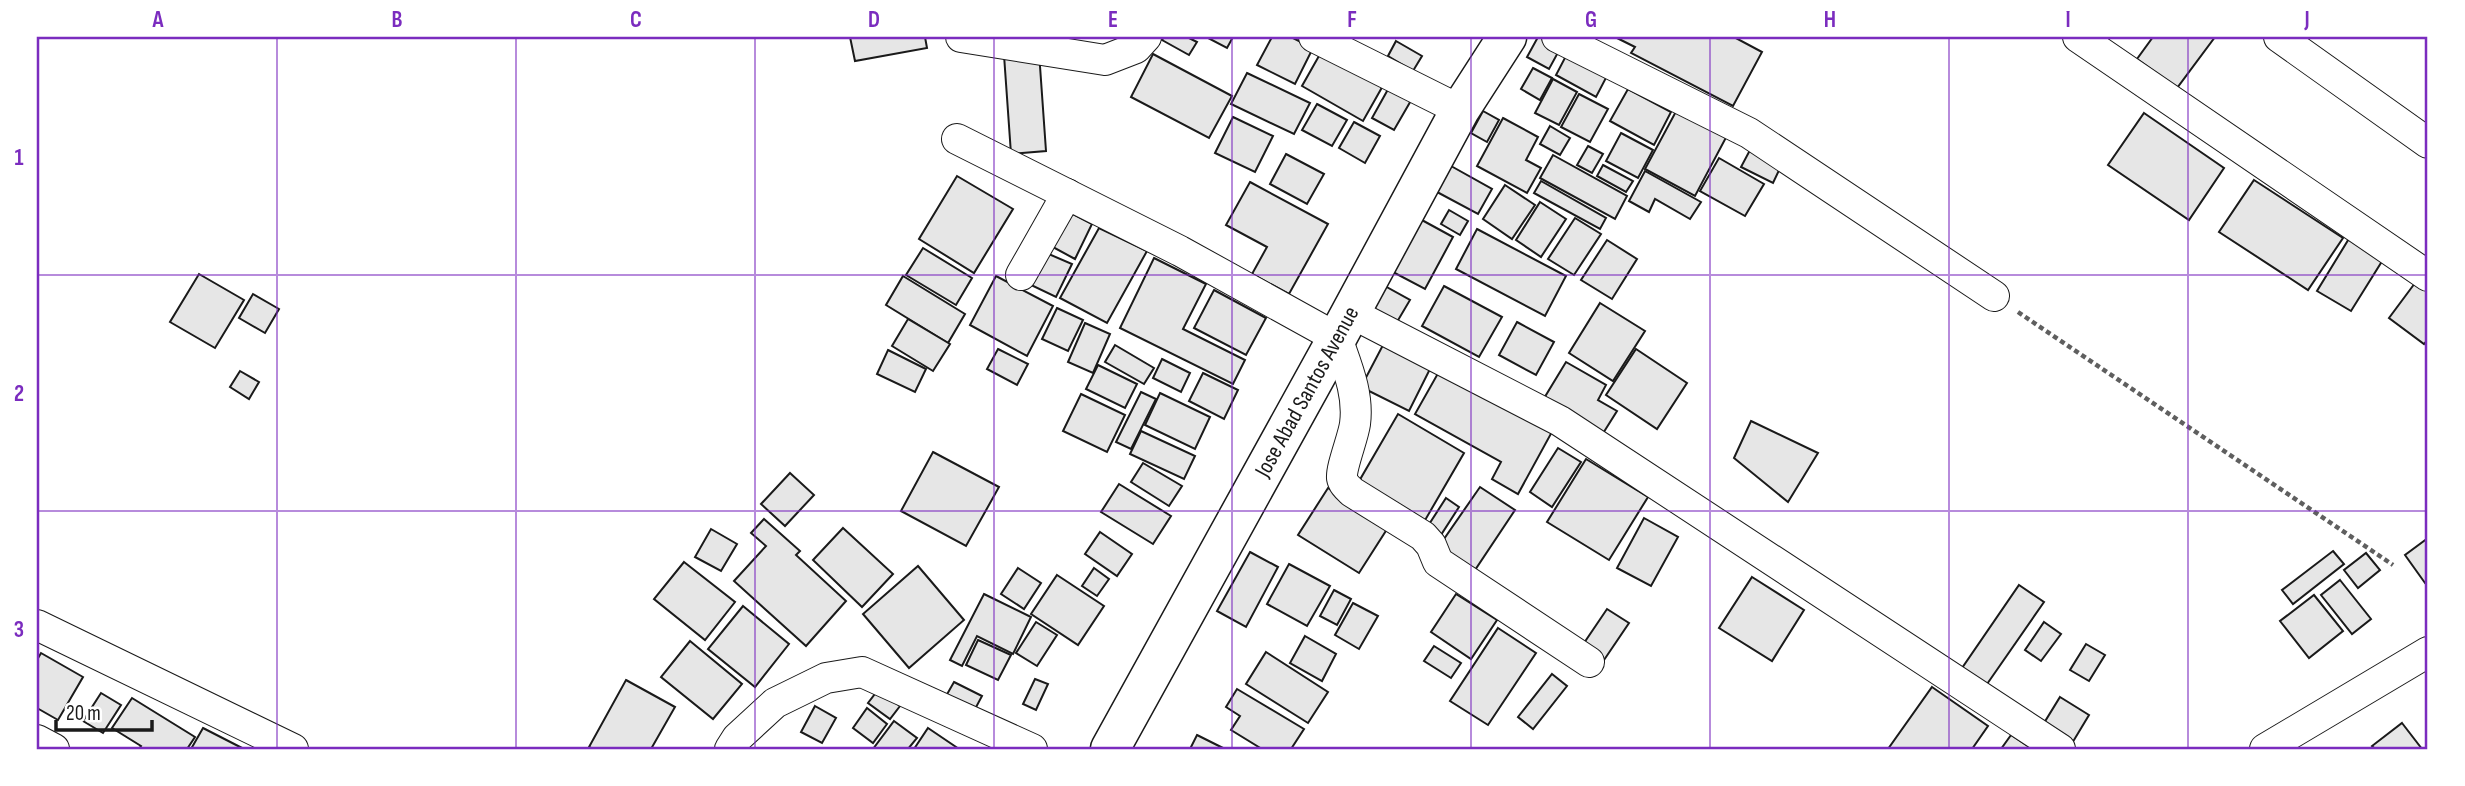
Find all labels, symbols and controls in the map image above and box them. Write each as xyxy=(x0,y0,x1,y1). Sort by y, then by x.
text: A xyxy=(152,6,165,34)
text: B xyxy=(392,6,403,34)
text: C xyxy=(630,6,642,34)
text: D xyxy=(868,6,880,34)
text: E xyxy=(1108,6,1118,34)
text: F xyxy=(1347,6,1357,34)
text: G xyxy=(1585,6,1597,34)
text: H xyxy=(1824,6,1836,34)
text: I xyxy=(2065,6,2071,34)
text: J xyxy=(2303,6,2310,34)
text: 1 xyxy=(14,144,24,172)
street label: Jose Abad Santos Avenue xyxy=(1248,302,1365,483)
text: 2 xyxy=(14,380,24,408)
text: 3 xyxy=(14,616,24,644)
scale bar xyxy=(56,688,152,732)
text: 20 m xyxy=(66,701,101,726)

